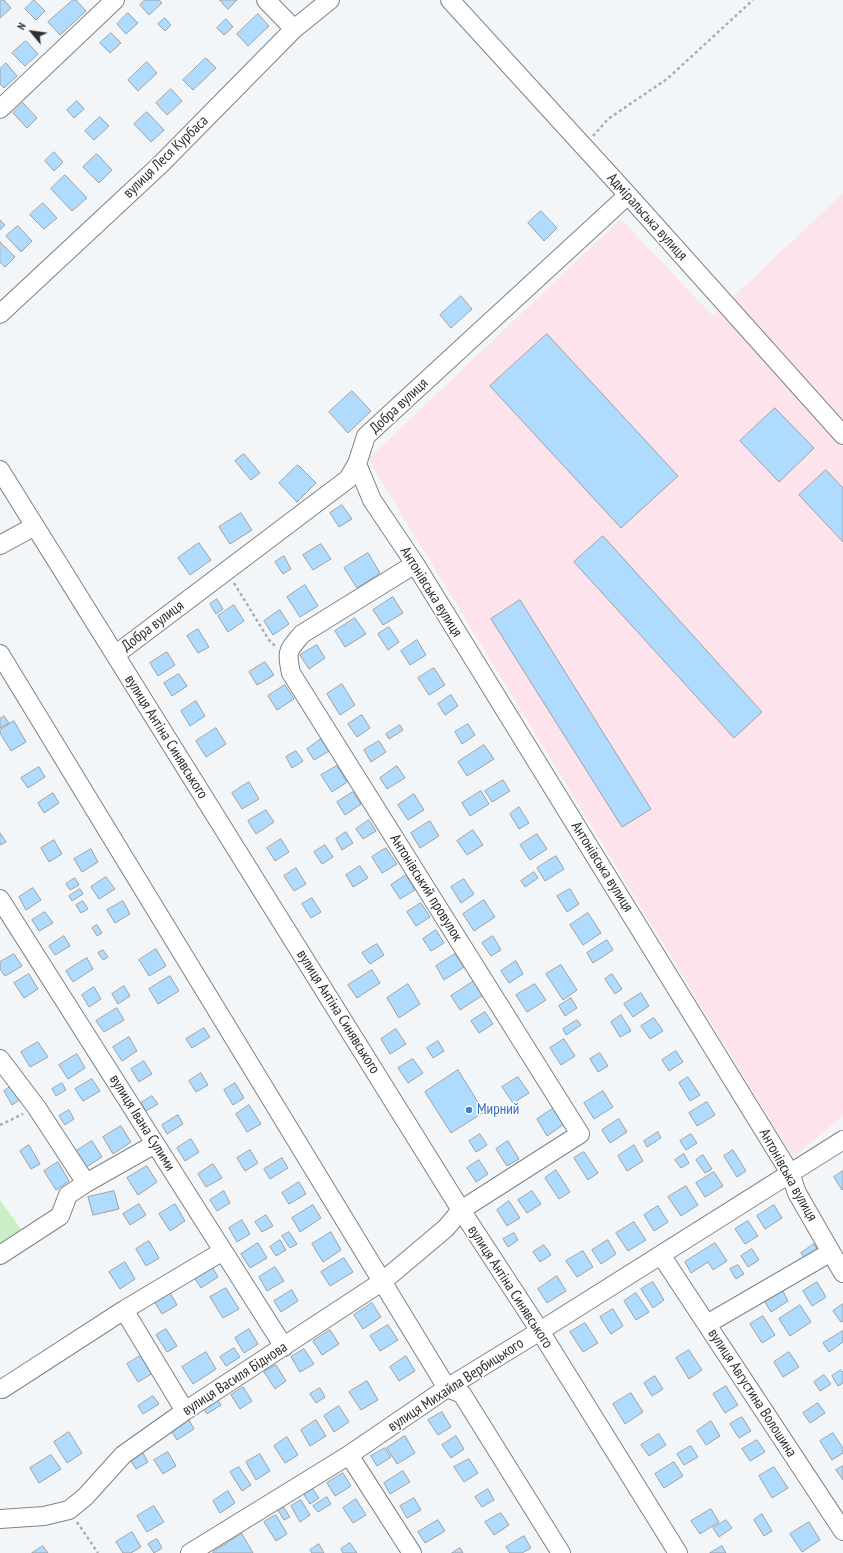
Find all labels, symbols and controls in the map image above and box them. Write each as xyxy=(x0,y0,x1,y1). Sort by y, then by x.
north arrow xyxy=(12,12,52,52)
text: N xyxy=(14,20,29,32)
street label: вулиця Леся Курбаса xyxy=(120,112,212,202)
street label: Адміральська вулиця xyxy=(603,170,691,264)
street label: Добра вулиця xyxy=(366,374,432,438)
street label: Антонівська вулиця xyxy=(396,544,466,640)
street label: Добра вулиця xyxy=(118,597,188,655)
street label: вулиця Антіна Синявського xyxy=(121,672,211,802)
street label: Антонівська вулиця xyxy=(567,819,637,915)
street label: Антонівський провулок xyxy=(386,831,466,945)
street label: вулиця Антіна Синявського xyxy=(293,947,383,1077)
street label: вулиця Івана Сулими xyxy=(105,1071,179,1175)
place label: Мирний xyxy=(477,1101,519,1119)
marker: Мирний xyxy=(464,1105,474,1115)
street label: Антонівська вулиця xyxy=(755,1126,821,1224)
street label: вулиця Антіна Синявського xyxy=(464,1222,556,1352)
street label: вулиця Августина Волошина xyxy=(704,1325,800,1461)
street label: вулиця Михайла Вербицького xyxy=(385,1334,527,1436)
street label: вулиця Василя Біднова xyxy=(179,1338,291,1420)

